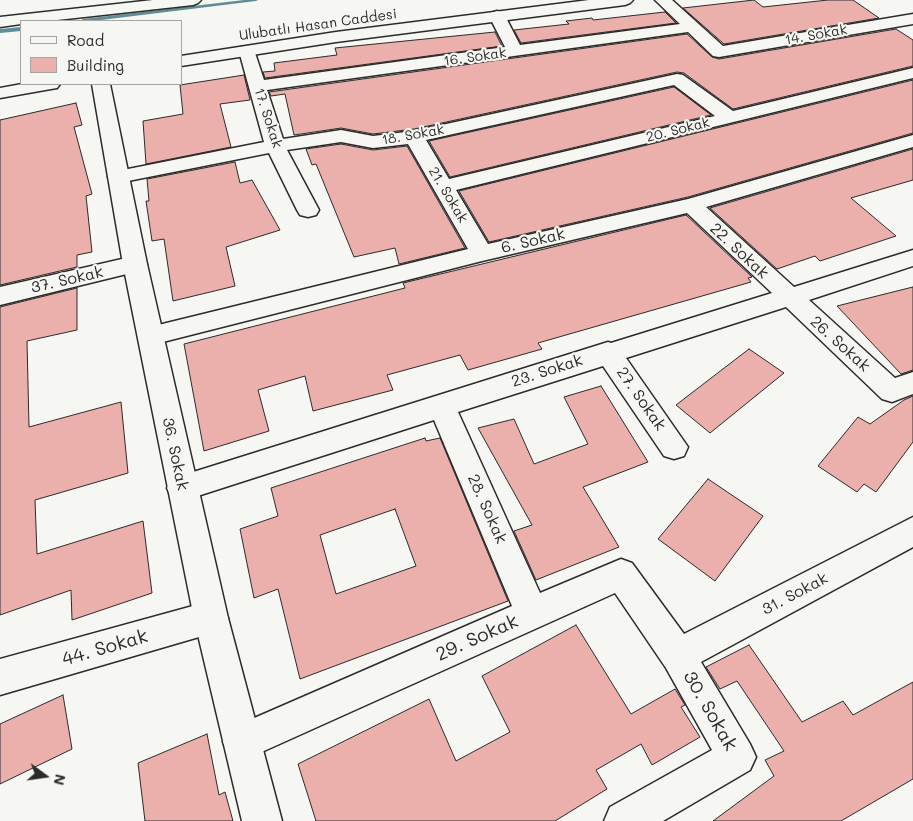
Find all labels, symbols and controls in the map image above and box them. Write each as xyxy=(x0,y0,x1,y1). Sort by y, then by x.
street label: Ulubatlı Hasan Caddesi xyxy=(238,6,398,44)
legend xyxy=(20,20,182,85)
street label: 14. Sokak xyxy=(784,21,848,49)
text: Road xyxy=(67,30,104,50)
street label: 16. Sokak xyxy=(443,44,507,70)
text: Building xyxy=(67,55,124,75)
street label: 17. Sokak xyxy=(250,86,286,150)
street label: 20. Sokak xyxy=(645,114,711,146)
street label: 18. Sokak xyxy=(380,121,446,149)
street label: 21. Sokak xyxy=(425,164,471,226)
street label: 22. Sokak xyxy=(706,219,772,283)
street label: 6. Sokak xyxy=(499,224,567,258)
street label: 37. Sokak xyxy=(29,262,105,298)
street label: 26. Sokak xyxy=(806,312,874,376)
street label: 23. Sokak xyxy=(509,350,585,392)
street label: 27. Sokak xyxy=(612,364,670,434)
street label: 36. Sokak xyxy=(158,416,192,492)
street label: 28. Sokak xyxy=(463,471,511,547)
street label: 31. Sokak xyxy=(759,569,831,619)
street label: 29. Sokak xyxy=(432,610,522,666)
street label: 44. Sokak xyxy=(60,625,150,671)
street label: 30. Sokak xyxy=(678,667,742,755)
north arrow xyxy=(20,751,70,801)
text: N xyxy=(50,772,71,787)

